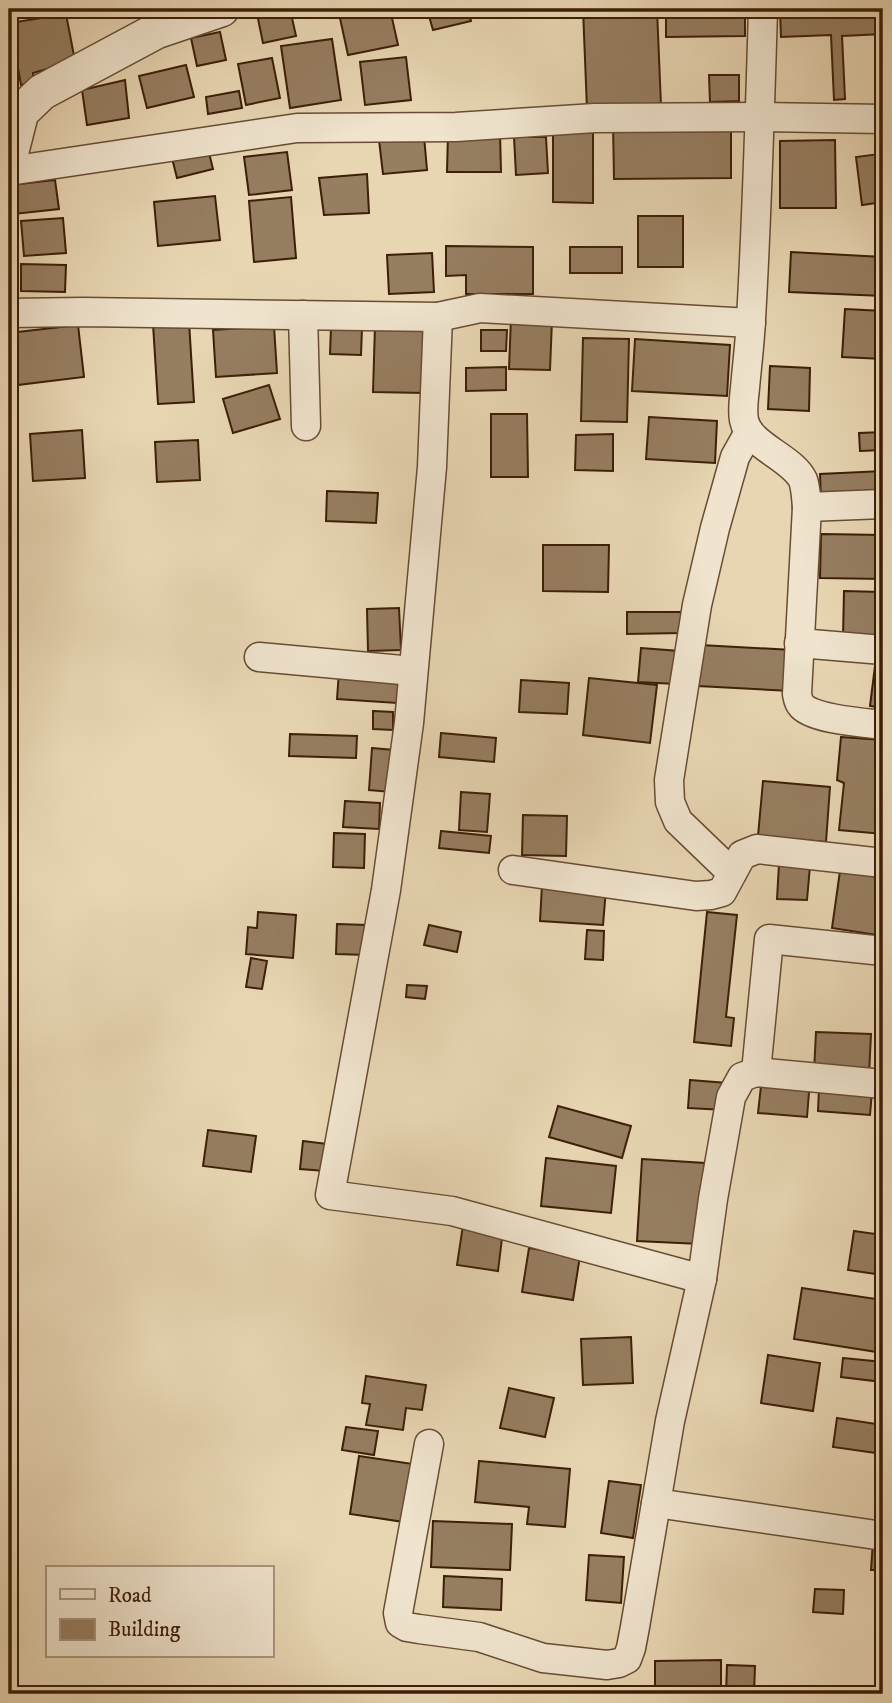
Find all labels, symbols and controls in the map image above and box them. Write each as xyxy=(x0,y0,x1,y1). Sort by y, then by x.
legend xyxy=(46,1566,273,1658)
text: Road xyxy=(108,1583,152,1609)
text: Building xyxy=(108,1617,181,1643)

